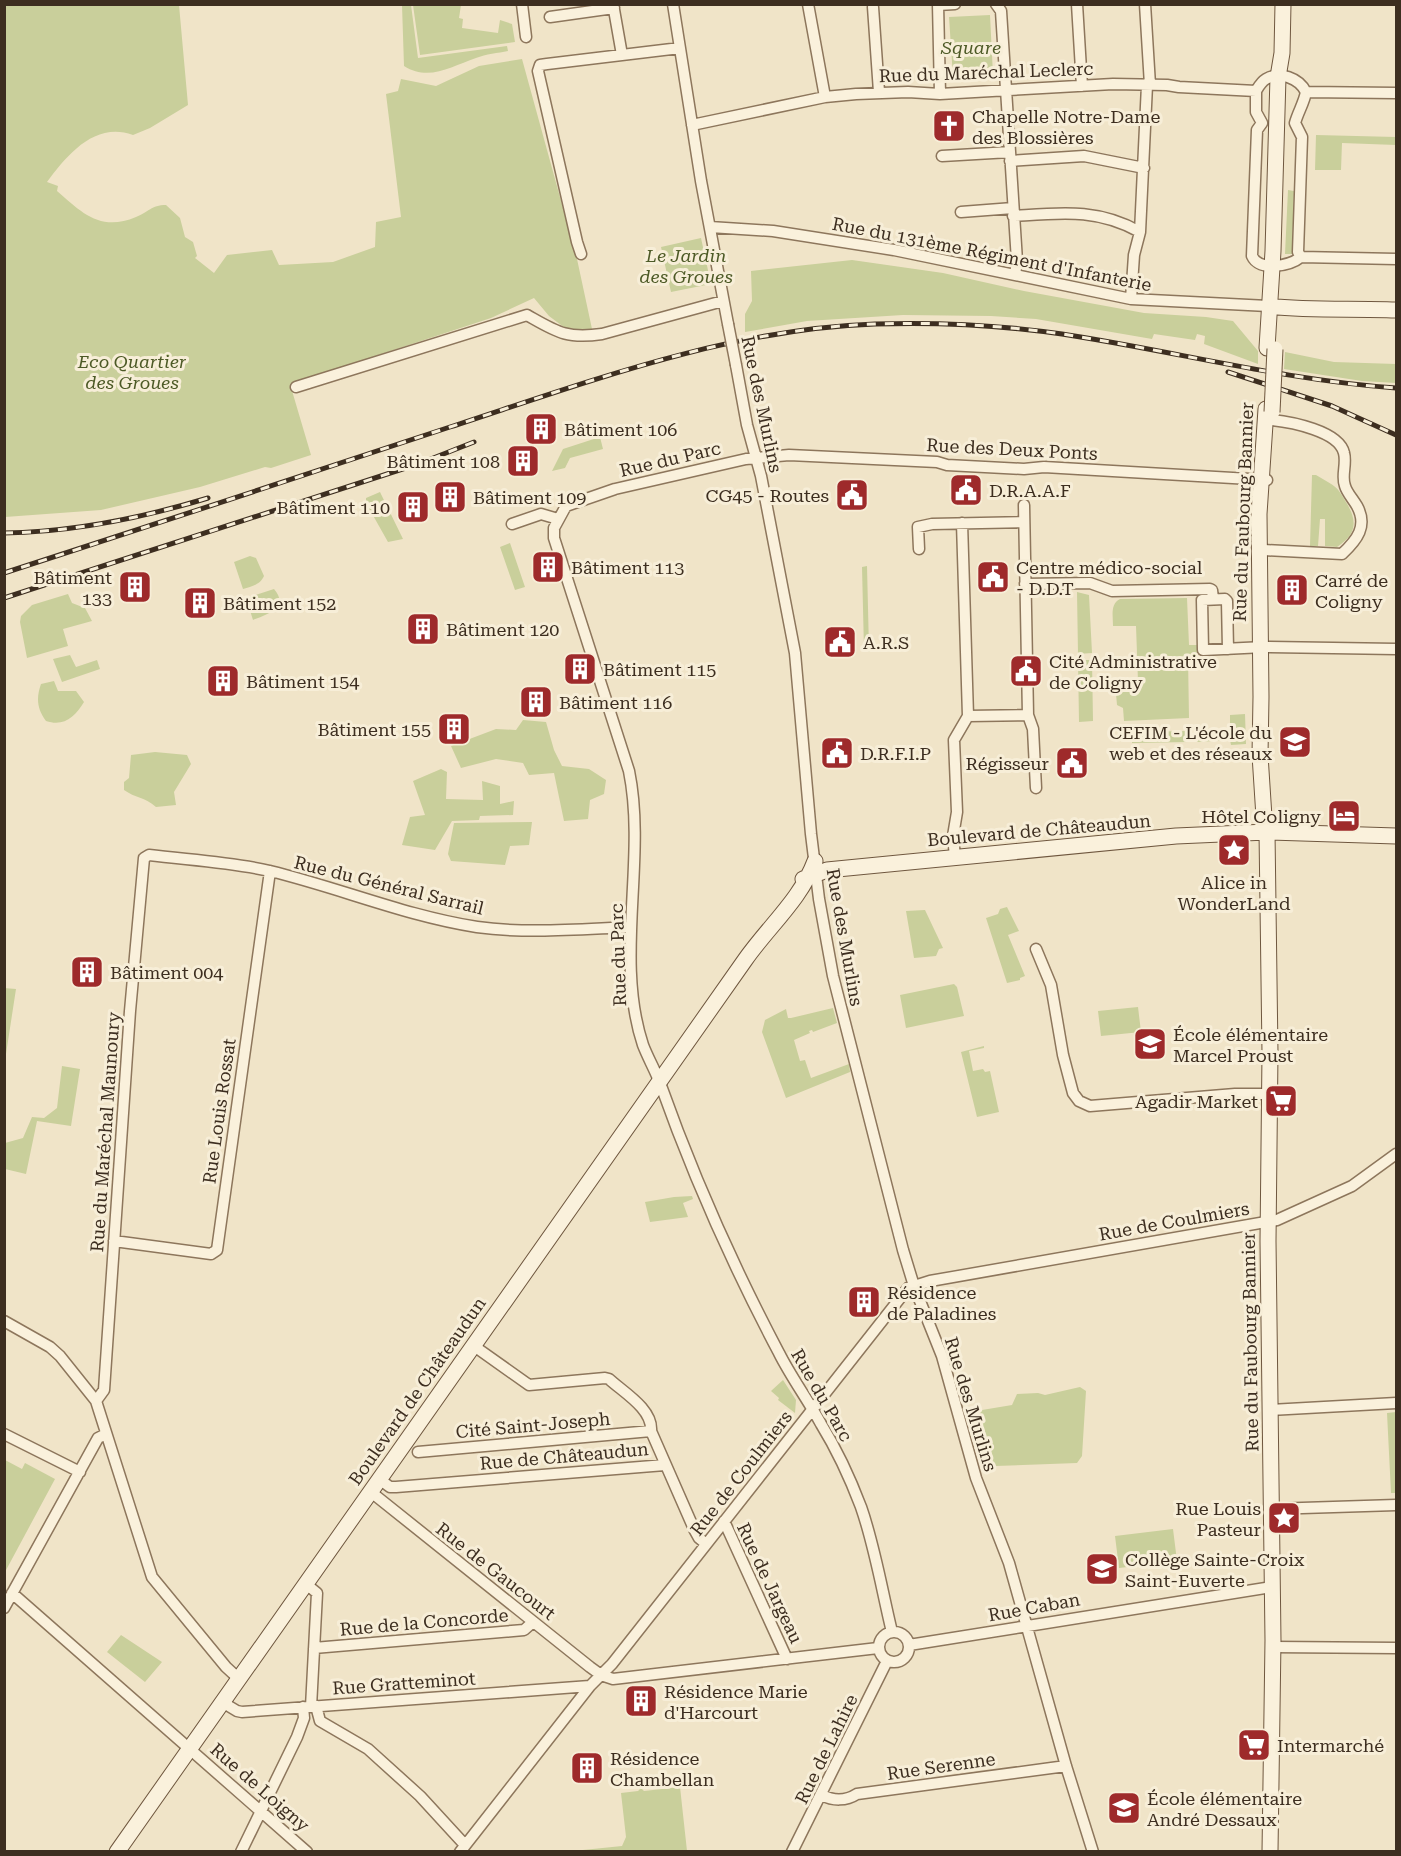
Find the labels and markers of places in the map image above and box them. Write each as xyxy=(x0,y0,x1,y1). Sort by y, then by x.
place label: Chapelle Notre-Dame des Blossières xyxy=(972,106,1160,148)
church icon: Chapelle Notre-Dame des Blossières xyxy=(931,108,967,144)
building icon: Bâtiment 106 xyxy=(523,411,559,447)
place label: Bâtiment 106 xyxy=(564,419,677,440)
building icon: Bâtiment 108 xyxy=(505,443,541,479)
place label: Bâtiment 108 xyxy=(387,451,500,472)
public building icon: D.R.A.A.F xyxy=(948,472,984,508)
public building icon: CG45 - Routes xyxy=(834,477,870,513)
building icon: Bâtiment 109 xyxy=(432,479,468,515)
place label: D.R.A.A.F xyxy=(989,480,1071,501)
place label: CG45 - Routes xyxy=(705,485,829,506)
place label: Bâtiment 109 xyxy=(473,487,586,508)
building icon: Bâtiment 110 xyxy=(395,489,431,525)
place label: Bâtiment 110 xyxy=(277,497,390,518)
building icon: Bâtiment 113 xyxy=(530,549,566,585)
place label: Bâtiment 113 xyxy=(571,557,684,578)
place label: Centre médico-social - D.D.T xyxy=(1016,557,1203,599)
public building icon: Centre médico-social - D.D.T xyxy=(975,559,1011,595)
place label: Bâtiment 133 xyxy=(33,567,112,609)
building icon: Bâtiment 133 xyxy=(117,569,153,605)
place label: Carré de Coligny xyxy=(1315,570,1388,612)
building icon: Carré de Coligny xyxy=(1274,572,1310,608)
building icon: Bâtiment 152 xyxy=(182,585,218,621)
place label: Bâtiment 152 xyxy=(223,593,336,614)
building icon: Bâtiment 120 xyxy=(405,611,441,647)
place label: Bâtiment 120 xyxy=(446,619,559,640)
public building icon: A.R.S xyxy=(822,624,858,660)
place label: A.R.S xyxy=(863,632,909,653)
building icon: Bâtiment 115 xyxy=(562,651,598,687)
place label: Cité Administrative de Coligny xyxy=(1049,651,1217,693)
public building icon: Cité Administrative de Coligny xyxy=(1008,653,1044,689)
place label: Bâtiment 115 xyxy=(603,659,716,680)
building icon: Bâtiment 154 xyxy=(205,663,241,699)
place label: Bâtiment 154 xyxy=(246,671,359,692)
building icon: Bâtiment 116 xyxy=(518,684,554,720)
place label: Bâtiment 116 xyxy=(559,692,672,713)
building icon: Bâtiment 155 xyxy=(436,711,472,747)
place label: Bâtiment 155 xyxy=(318,719,431,740)
place label: CEFIM - L'école du web et des réseaux xyxy=(1109,722,1273,764)
school or university icon: CEFIM - L'école du web et des réseaux xyxy=(1277,724,1313,760)
public building icon: D.R.F.I.P xyxy=(819,735,855,771)
place label: D.R.F.I.P xyxy=(860,743,931,764)
public building icon: Régisseur xyxy=(1054,745,1090,781)
place label: Régisseur xyxy=(965,753,1049,774)
hotel icon: Hôtel Coligny xyxy=(1326,798,1362,834)
place label: Hôtel Coligny xyxy=(1201,806,1321,827)
place icon: Alice in WonderLand xyxy=(1216,832,1252,868)
place label: Alice in WonderLand xyxy=(1177,872,1291,914)
building icon: Bâtiment 004 xyxy=(69,954,105,990)
place label: Bâtiment 004 xyxy=(110,962,223,983)
place label: École élémentaire Marcel Proust xyxy=(1173,1024,1328,1066)
school or university icon: École élémentaire Marcel Proust xyxy=(1132,1026,1168,1062)
supermarket icon: Agadir Market xyxy=(1263,1083,1299,1119)
place label: Agadir Market xyxy=(1135,1091,1258,1112)
place label: Résidence de Paladines xyxy=(887,1282,996,1324)
building icon: Résidence de Paladines xyxy=(846,1284,882,1320)
place label: Rue Louis Pasteur xyxy=(1175,1498,1261,1540)
place icon: Rue Louis Pasteur xyxy=(1266,1500,1302,1536)
place label: Collège Sainte-Croix Saint-Euverte xyxy=(1125,1549,1305,1591)
school or university icon: Collège Sainte-Croix Saint-Euverte xyxy=(1084,1551,1120,1587)
place label: Résidence Marie d'Harcourt xyxy=(664,1681,808,1723)
building icon: Résidence Marie d'Harcourt xyxy=(623,1683,659,1719)
supermarket icon: Intermarché xyxy=(1236,1727,1272,1763)
place label: Intermarché xyxy=(1277,1735,1384,1756)
place label: Résidence Chambellan xyxy=(610,1748,715,1790)
building icon: Résidence Chambellan xyxy=(569,1750,605,1786)
place label: École élémentaire André Dessaux xyxy=(1147,1788,1302,1830)
school or university icon: École élémentaire André Dessaux xyxy=(1106,1790,1142,1826)

